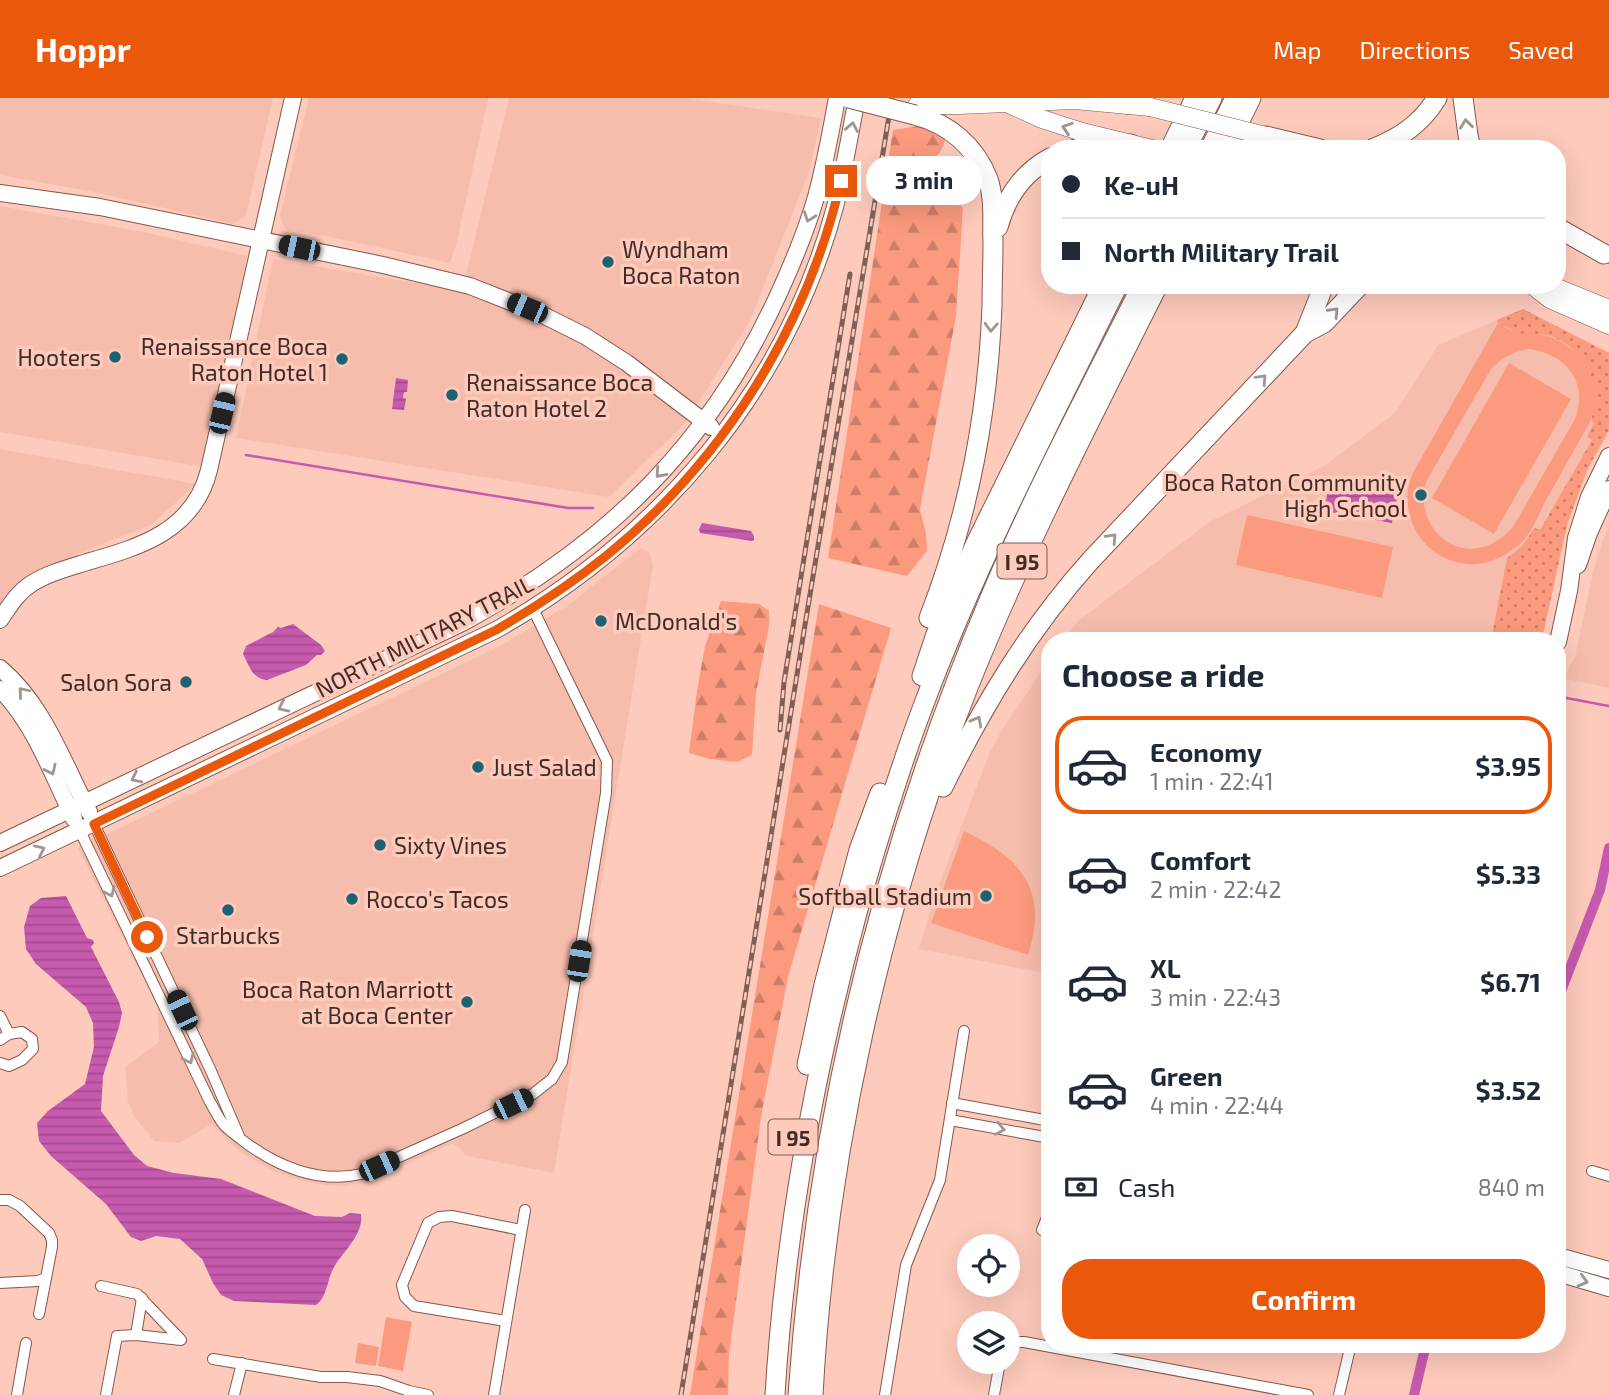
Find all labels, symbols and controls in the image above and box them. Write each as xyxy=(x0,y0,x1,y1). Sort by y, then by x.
text: Hoppr xyxy=(35,29,131,69)
text: Map xyxy=(1273,35,1321,64)
text: Directions xyxy=(1359,35,1470,64)
text: Saved xyxy=(1508,35,1574,64)
one-way arrow xyxy=(1459,118,1474,129)
one-way arrow xyxy=(844,121,859,132)
one-way arrow xyxy=(1062,121,1074,136)
callout: 3 min xyxy=(866,156,981,206)
route end xyxy=(825,165,857,197)
text: 3 min xyxy=(895,166,953,194)
text: Ke-uH xyxy=(1104,169,1179,200)
one-way arrow xyxy=(804,210,818,222)
car xyxy=(277,233,322,263)
place label: Wyndham Boca Raton xyxy=(622,235,740,289)
text: North Military Trail xyxy=(1104,236,1339,267)
marker: Wyndham Boca Raton xyxy=(600,254,616,270)
car xyxy=(504,290,551,326)
one-way arrow xyxy=(1326,307,1339,320)
one-way arrow xyxy=(983,322,998,333)
place label: Renaissance Boca Raton Hotel 1 xyxy=(141,332,328,386)
place label: Hooters xyxy=(18,343,101,371)
marker: Hooters xyxy=(107,349,123,365)
marker: Renaissance Boca Raton Hotel 1 xyxy=(334,351,350,367)
place label: Renaissance Boca Raton Hotel 2 xyxy=(466,368,653,422)
one-way arrow xyxy=(1253,374,1266,387)
marker: Renaissance Boca Raton Hotel 2 xyxy=(444,387,460,403)
car xyxy=(208,390,237,436)
one-way arrow xyxy=(656,465,669,478)
place label: Boca Raton Community High School xyxy=(1164,468,1407,522)
marker: Boca Raton Community High School xyxy=(1413,487,1429,503)
one-way arrow xyxy=(1103,534,1116,547)
road number: I 95 xyxy=(998,544,1046,578)
street label: NORTH MILITARY TRAIL xyxy=(310,569,538,703)
place label: McDonald's xyxy=(615,607,737,635)
marker: McDonald's xyxy=(593,613,609,629)
text: Choose a ride xyxy=(1062,655,1265,693)
place label: Salon Sora xyxy=(60,668,172,696)
marker: Salon Sora xyxy=(178,674,194,690)
one-way arrow xyxy=(19,687,32,700)
one-way arrow xyxy=(278,699,290,713)
one-way arrow xyxy=(969,715,982,728)
icon: car xyxy=(1066,734,1129,797)
text: Economy xyxy=(1150,736,1262,767)
text: $3.95 xyxy=(1475,750,1541,781)
place label: Just Salad xyxy=(492,753,597,781)
marker: Just Salad xyxy=(470,759,486,775)
one-way arrow xyxy=(42,763,56,775)
text: 1 min · 22:41 xyxy=(1150,767,1274,795)
one-way arrow xyxy=(131,770,143,784)
place label: Sixty Vines xyxy=(394,831,507,859)
marker: Sixty Vines xyxy=(372,837,388,853)
icon: car xyxy=(1066,842,1129,905)
one-way arrow xyxy=(33,844,45,858)
text: Comfort xyxy=(1150,844,1251,875)
text: $5.33 xyxy=(1476,858,1541,889)
text: 2 min · 22:42 xyxy=(1150,875,1281,903)
place label: Softball Stadium xyxy=(798,882,972,910)
one-way arrow xyxy=(101,885,115,897)
place label: Rocco's Tacos xyxy=(366,885,509,913)
marker: Softball Stadium xyxy=(978,888,994,904)
marker: Rocco's Tacos xyxy=(344,891,360,907)
marker: Starbucks xyxy=(220,902,236,918)
route start xyxy=(131,921,163,953)
place label: Starbucks xyxy=(176,921,280,949)
car xyxy=(566,939,593,983)
icon: car xyxy=(1066,950,1129,1013)
text: XL xyxy=(1150,952,1181,983)
text: $6.71 xyxy=(1480,966,1541,997)
place label: Boca Raton Marriott at Boca Center xyxy=(242,975,453,1029)
text: 3 min · 22:43 xyxy=(1150,983,1281,1011)
car xyxy=(164,987,201,1033)
marker: Boca Raton Marriott at Boca Center xyxy=(459,994,475,1010)
one-way arrow xyxy=(181,1052,195,1064)
icon: car xyxy=(1066,1058,1129,1121)
text: Green xyxy=(1150,1060,1223,1091)
text: $3.52 xyxy=(1475,1074,1541,1105)
car xyxy=(490,1085,537,1123)
text: 4 min · 22:44 xyxy=(1150,1091,1284,1119)
road number: I 95 xyxy=(768,1119,818,1154)
one-way arrow xyxy=(994,1121,1006,1136)
car xyxy=(356,1148,403,1184)
icon: cash xyxy=(1062,1168,1100,1206)
text: Cash xyxy=(1118,1171,1175,1202)
text: 840 m xyxy=(1478,1173,1545,1201)
map controls xyxy=(957,1234,1020,1374)
button: locate xyxy=(957,1234,1020,1297)
button: Confirm xyxy=(1062,1259,1545,1339)
one-way arrow xyxy=(1577,1273,1589,1287)
button: layers xyxy=(957,1311,1020,1374)

